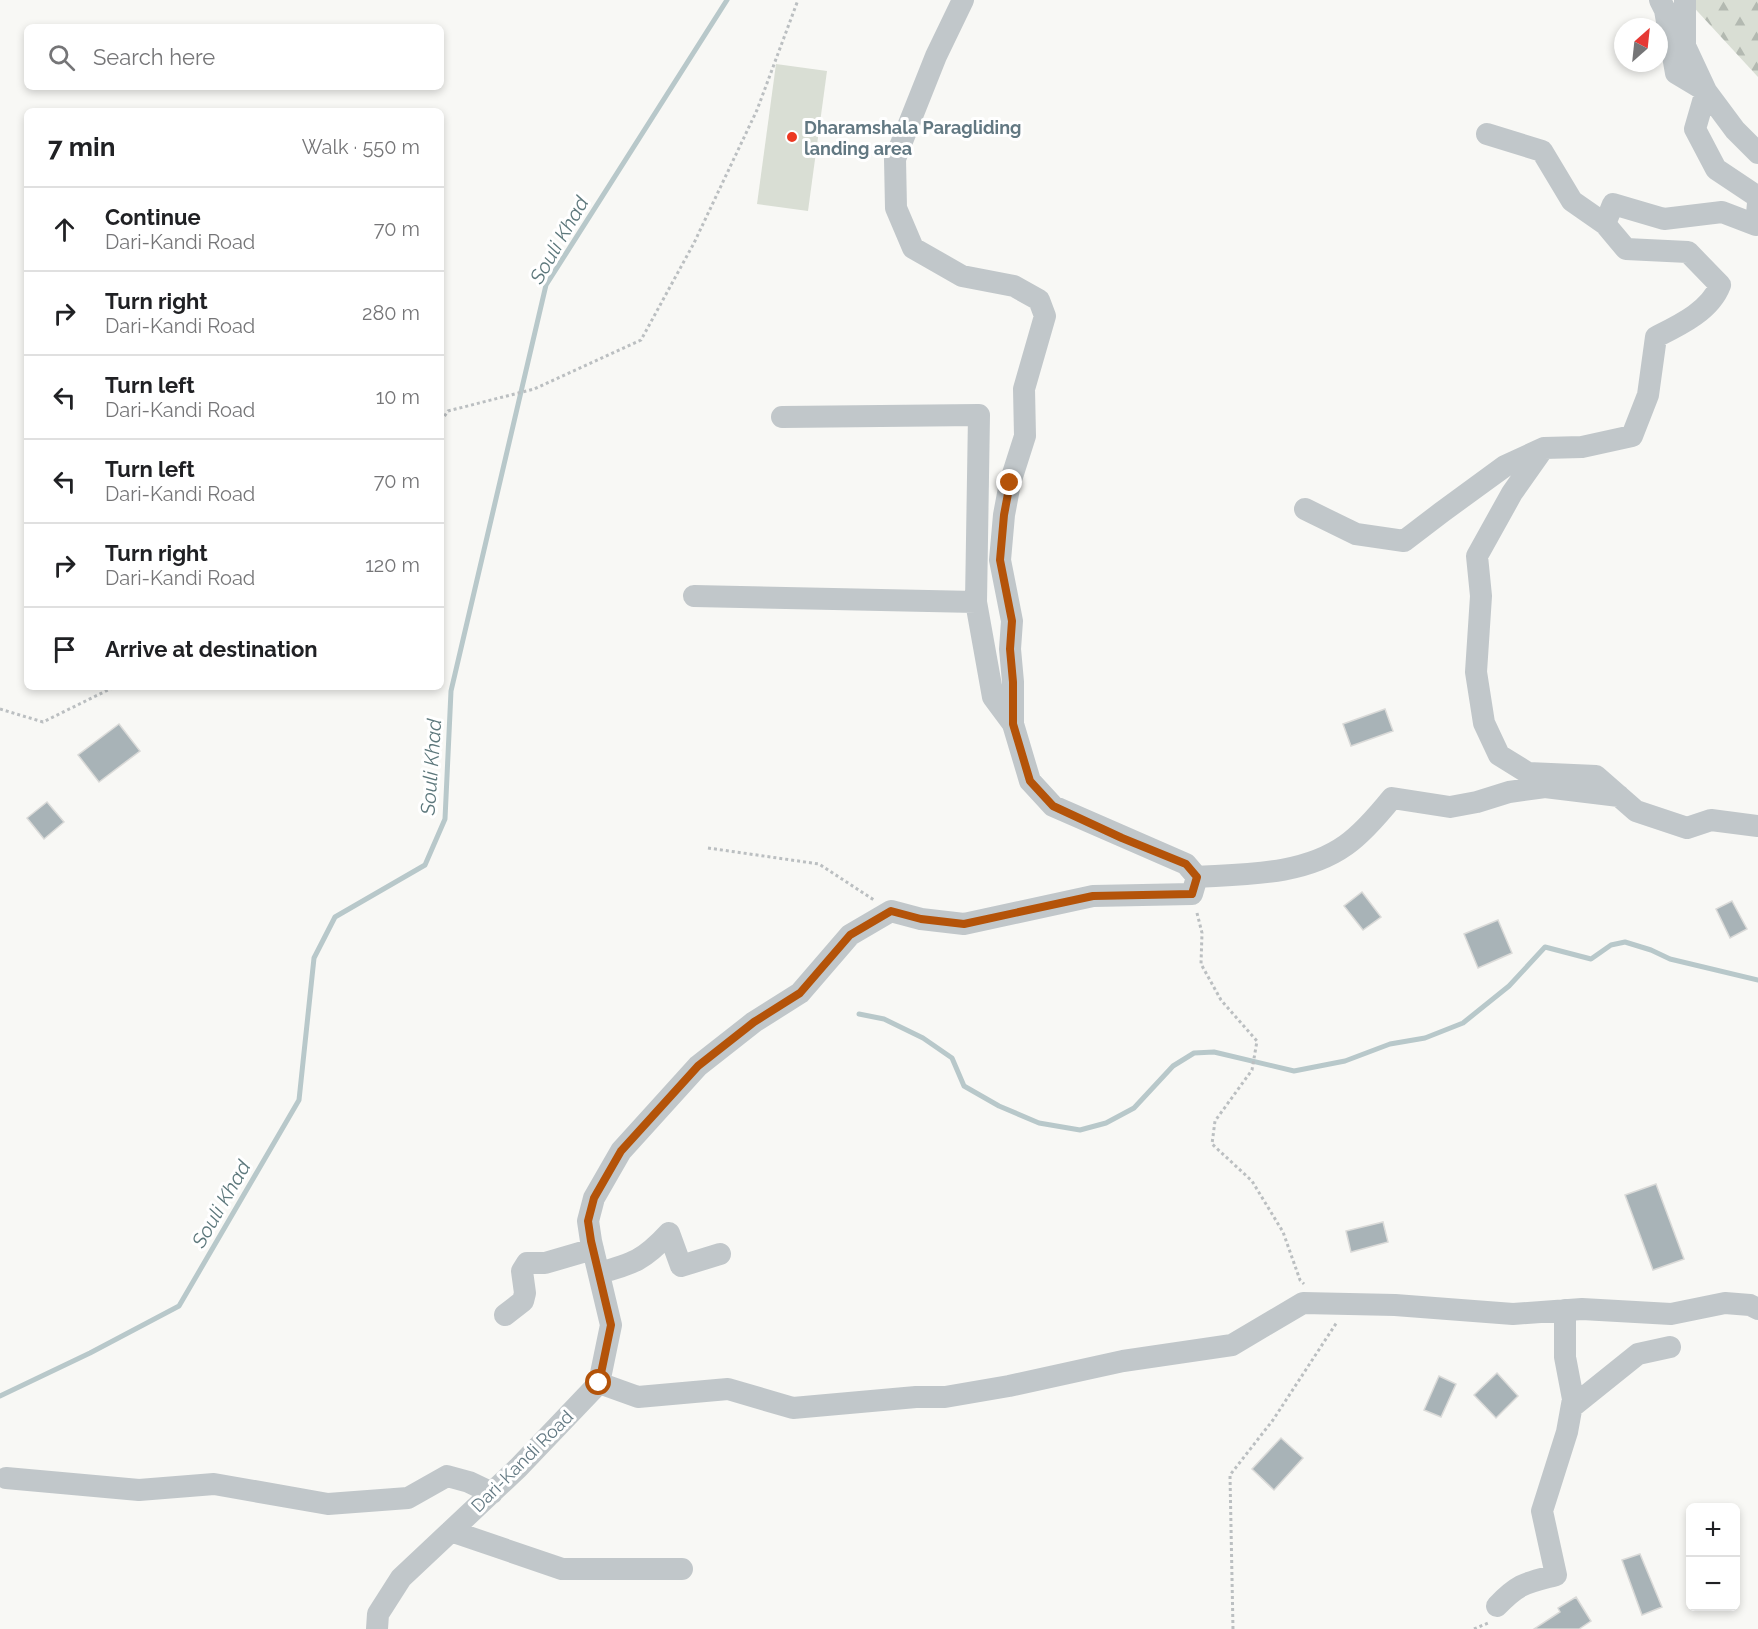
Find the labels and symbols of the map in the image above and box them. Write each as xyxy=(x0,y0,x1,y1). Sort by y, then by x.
north arrow xyxy=(1614,18,1668,72)
place label: Dharamshala Paragliding landing area xyxy=(804,117,1021,159)
marker: Dharamshala Paragliding landing area xyxy=(785,130,799,144)
water label: Souli Khad xyxy=(524,191,594,289)
route end xyxy=(996,469,1022,495)
water label: Souli Khad xyxy=(416,717,446,817)
water label: Souli Khad xyxy=(186,1155,256,1253)
route start xyxy=(585,1369,611,1395)
street label: Dari-Kandi Road xyxy=(467,1406,577,1516)

